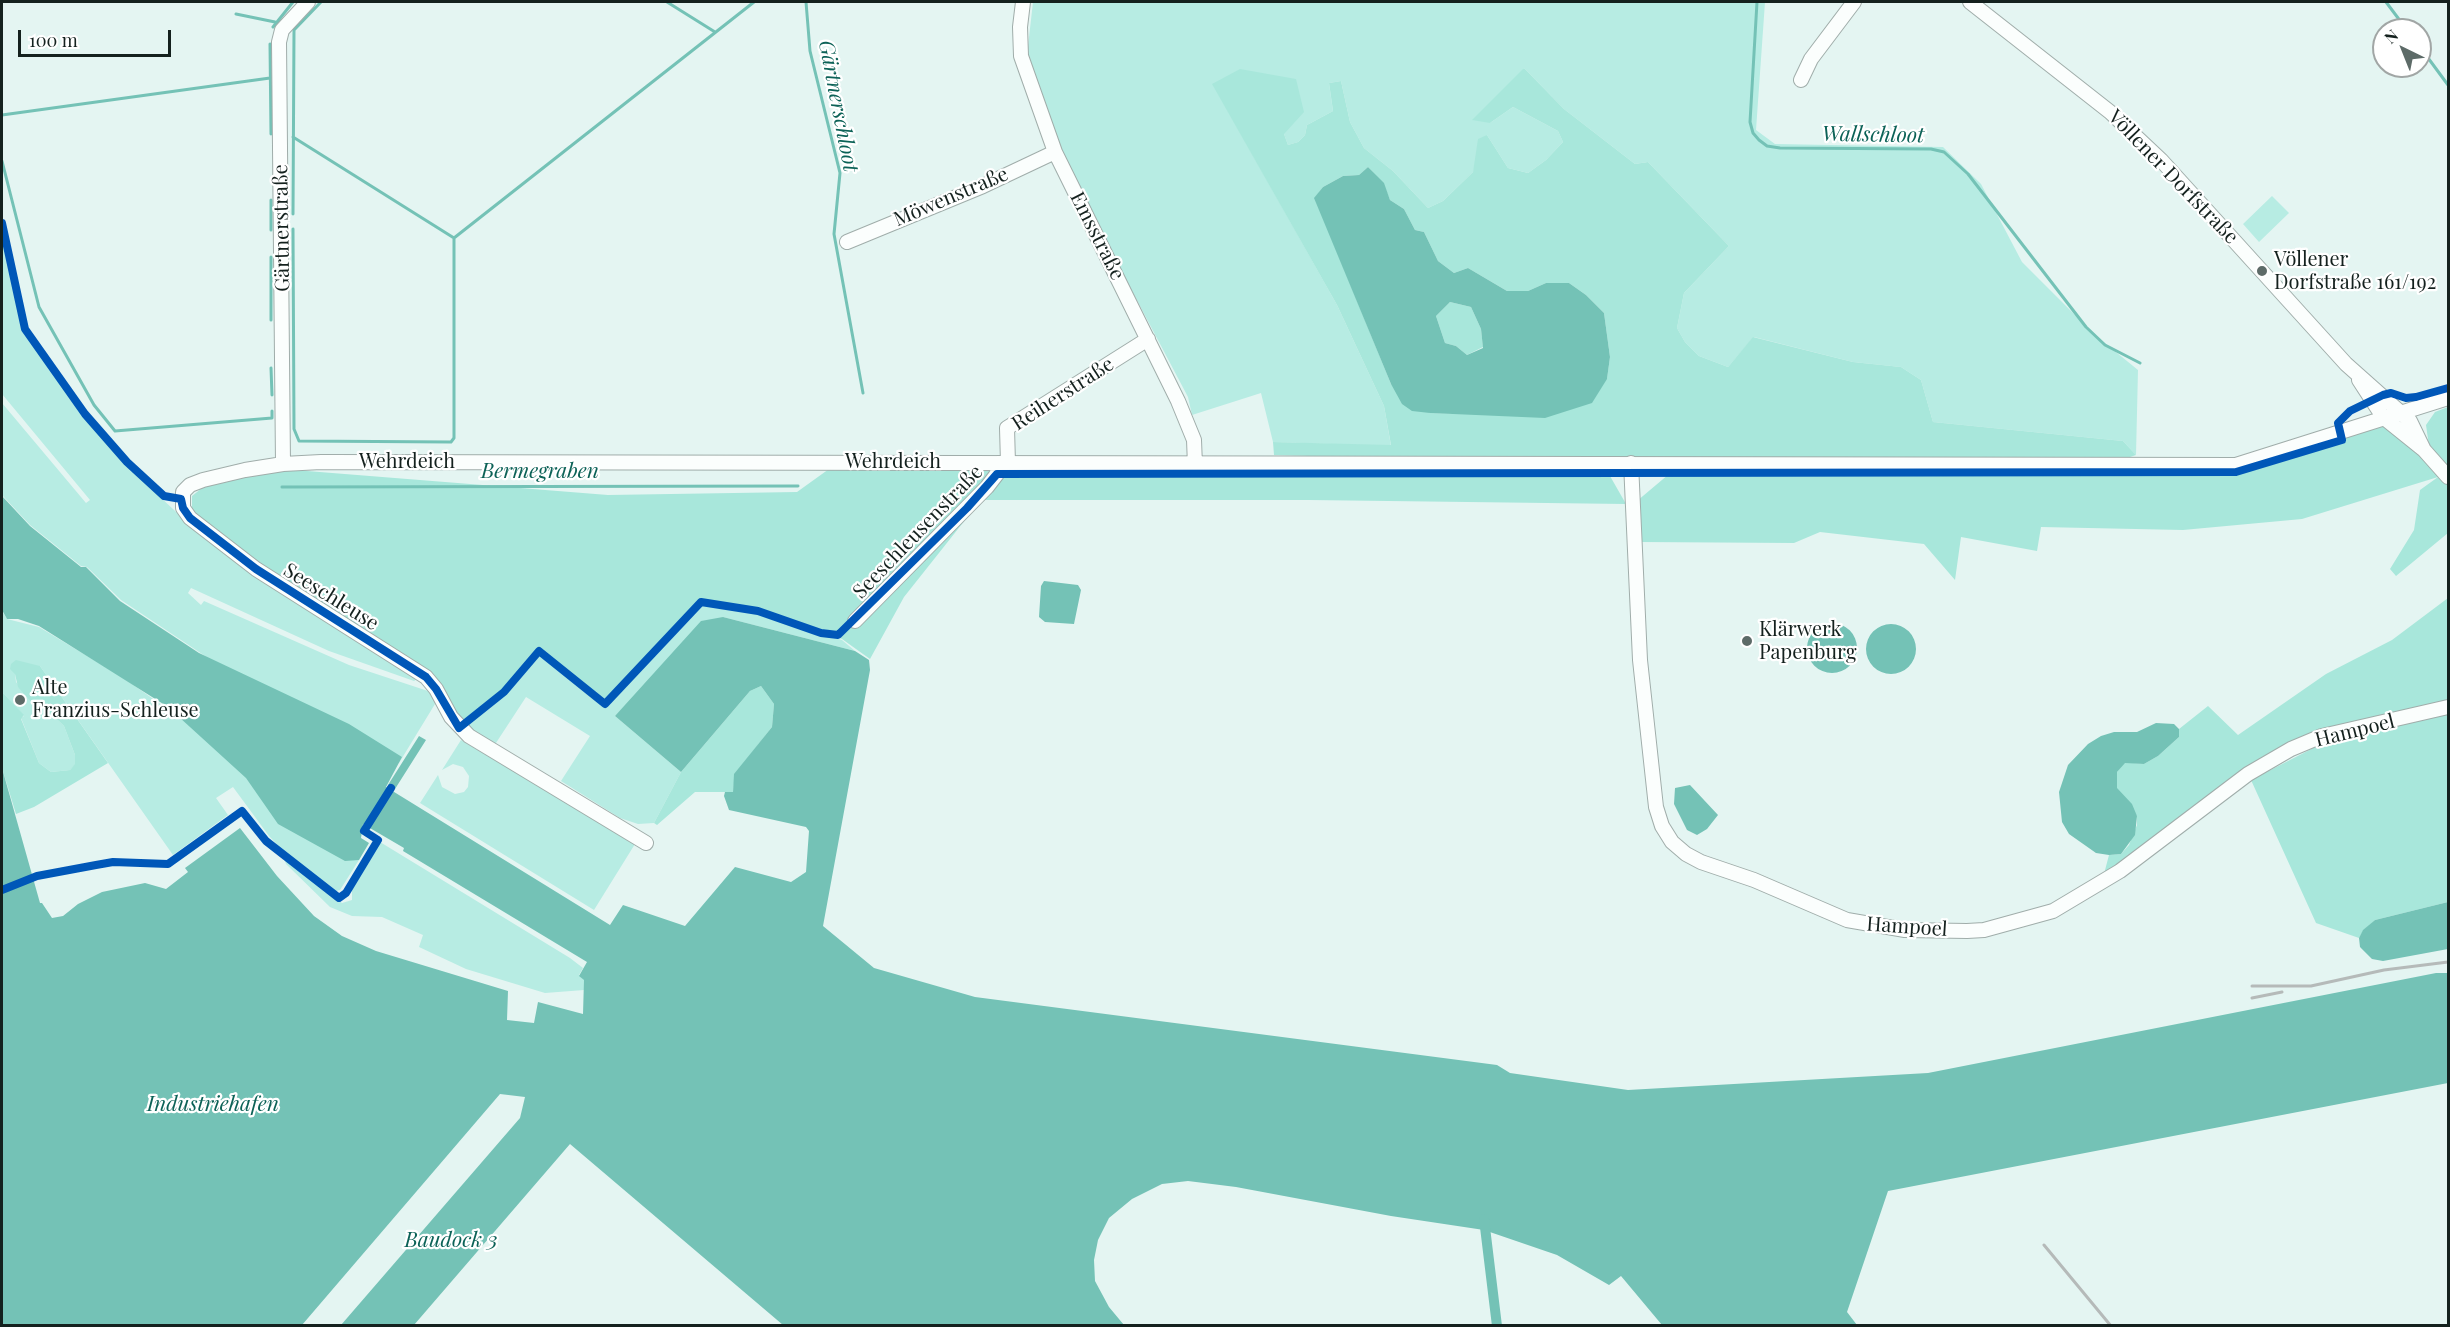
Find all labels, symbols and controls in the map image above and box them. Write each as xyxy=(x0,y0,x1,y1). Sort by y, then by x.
scale bar xyxy=(21,18,174,56)
north arrow xyxy=(2372,18,2432,78)
text: N xyxy=(2379,24,2402,48)
text: 100 m xyxy=(29,28,78,52)
water label: Gärtnerschloot xyxy=(813,38,863,174)
street label: Völlener Dorfstraße xyxy=(2103,105,2243,249)
water label: Wallschloot xyxy=(1822,122,1924,148)
street label: Möwenstraße xyxy=(890,162,1012,232)
street label: Gärtnerstraße xyxy=(269,164,295,292)
street label: Emsstraße xyxy=(1065,188,1129,284)
place label: Völlener Dorfstraße 161/192 xyxy=(2274,248,2436,295)
marker: Völlener Dorfstraße 161/192 xyxy=(2255,264,2269,278)
street label: Reiherstraße xyxy=(1008,352,1118,436)
street label: Wehrdeich xyxy=(359,450,455,474)
street label: Wehrdeich xyxy=(845,450,941,474)
water label: Bermegraben xyxy=(481,458,599,484)
street label: Seeschleusenstraße xyxy=(848,460,988,604)
street label: Seeschleuse xyxy=(279,558,383,636)
place label: Klärwerk Papenburg xyxy=(1759,618,1857,665)
marker: Klärwerk Papenburg xyxy=(1740,634,1754,648)
place label: Alte Franzius-Schleuse xyxy=(32,676,199,723)
marker: Alte Franzius-Schleuse xyxy=(13,693,27,707)
street label: Hampoel xyxy=(2313,710,2397,752)
street label: Hampoel xyxy=(1866,912,1948,942)
water label: Industriehafen xyxy=(147,1091,279,1117)
water label: Baudock 3 xyxy=(404,1227,498,1253)

